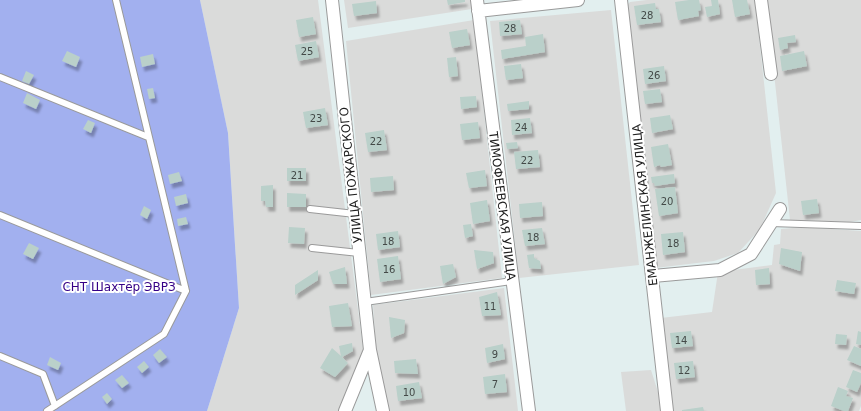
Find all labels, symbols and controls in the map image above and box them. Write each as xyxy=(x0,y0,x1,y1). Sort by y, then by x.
house number: 28 xyxy=(641,10,653,21)
house number: 28 xyxy=(504,23,516,34)
house number: 25 xyxy=(301,46,313,57)
house number: 26 xyxy=(648,70,660,81)
street label: УЛИЦА ПОЖАРСКОГО xyxy=(337,106,365,244)
house number: 23 xyxy=(310,113,322,124)
house number: 24 xyxy=(515,122,527,133)
street label: ЕМАНЖЕЛИНСКАЯ УЛИЦА xyxy=(629,123,660,287)
street label: ТИМОФЕЕВСКАЯ УЛИЦА xyxy=(486,130,518,282)
house number: 22 xyxy=(370,136,382,147)
house number: 22 xyxy=(521,155,533,166)
house number: 21 xyxy=(291,170,303,181)
house number: 20 xyxy=(661,196,673,207)
house number: 18 xyxy=(527,232,539,243)
house number: 18 xyxy=(382,236,394,247)
house number: 18 xyxy=(667,238,679,249)
house number: 16 xyxy=(383,264,395,275)
park label: СНТ Шахтёр ЭВРЗ xyxy=(62,280,176,294)
house number: 11 xyxy=(484,301,496,312)
house number: 14 xyxy=(675,335,687,346)
house number: 9 xyxy=(492,349,498,360)
house number: 12 xyxy=(678,365,690,376)
house number: 7 xyxy=(492,379,498,390)
house number: 10 xyxy=(403,387,415,398)

